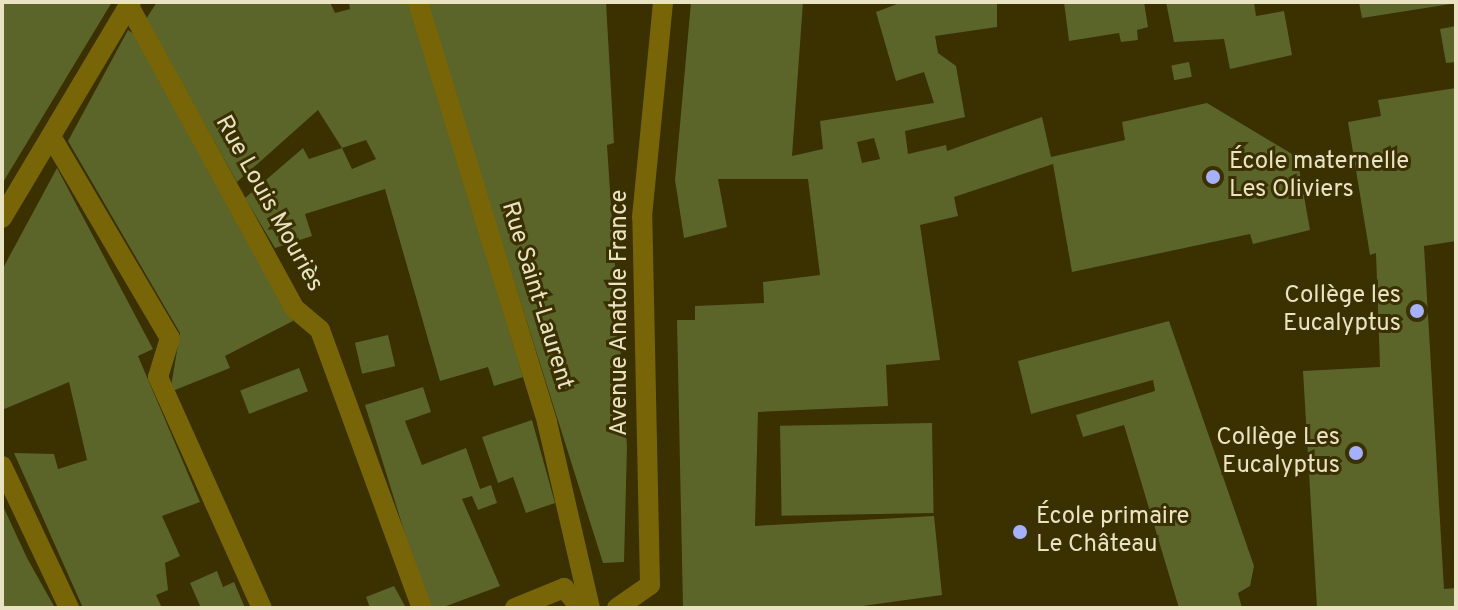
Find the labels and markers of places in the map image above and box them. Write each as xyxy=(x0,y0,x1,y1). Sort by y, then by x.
place label: École maternelle Les Oliviers xyxy=(1229,149,1409,205)
marker: École maternelle Les Oliviers xyxy=(1204,168,1222,186)
place label: Collège les Eucalyptus xyxy=(1283,283,1401,339)
marker: Collège les Eucalyptus xyxy=(1408,302,1426,320)
place label: Collège Les Eucalyptus xyxy=(1216,425,1340,481)
marker: Collège Les Eucalyptus xyxy=(1347,444,1365,462)
place label: École primaire Le Château xyxy=(1036,504,1190,560)
marker: École primaire Le Château xyxy=(1011,523,1029,541)

